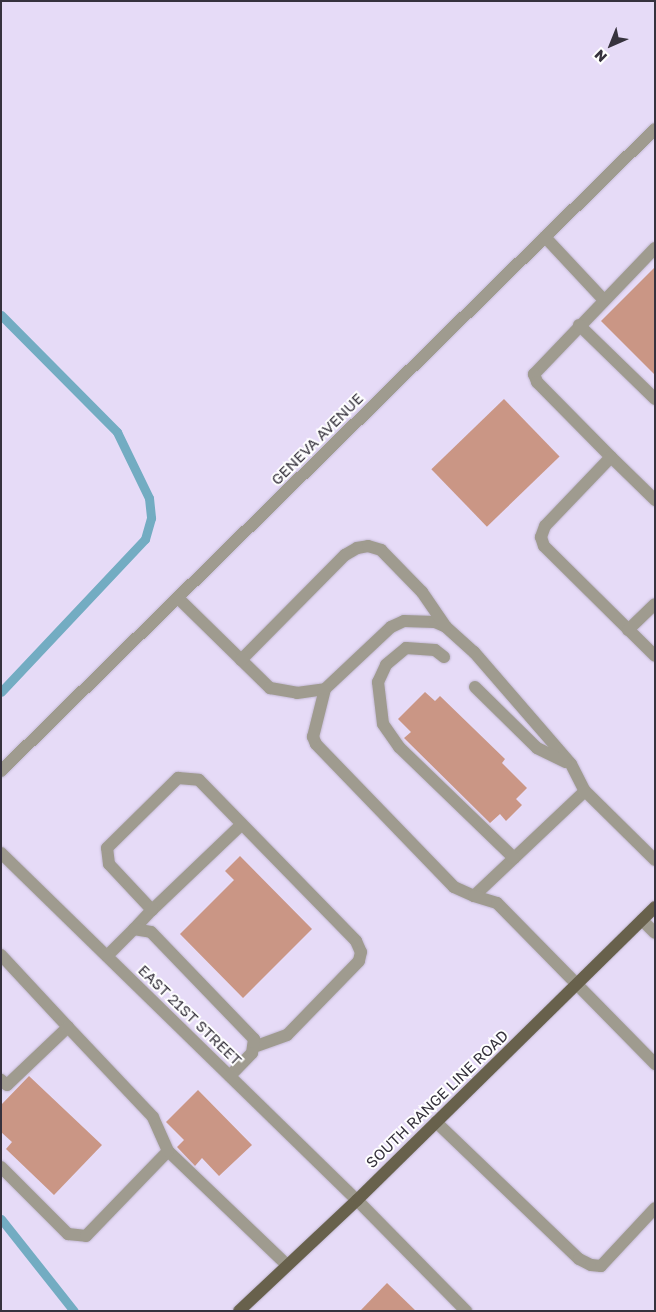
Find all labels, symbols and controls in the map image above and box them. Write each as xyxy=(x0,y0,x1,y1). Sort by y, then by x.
north arrow xyxy=(586,20,636,70)
text: N xyxy=(591,46,610,66)
street label: GENEVA AVENUE xyxy=(267,389,367,489)
street label: EAST 21ST STREET xyxy=(135,961,245,1069)
street label: SOUTH RANGE LINE ROAD xyxy=(362,1026,512,1172)

